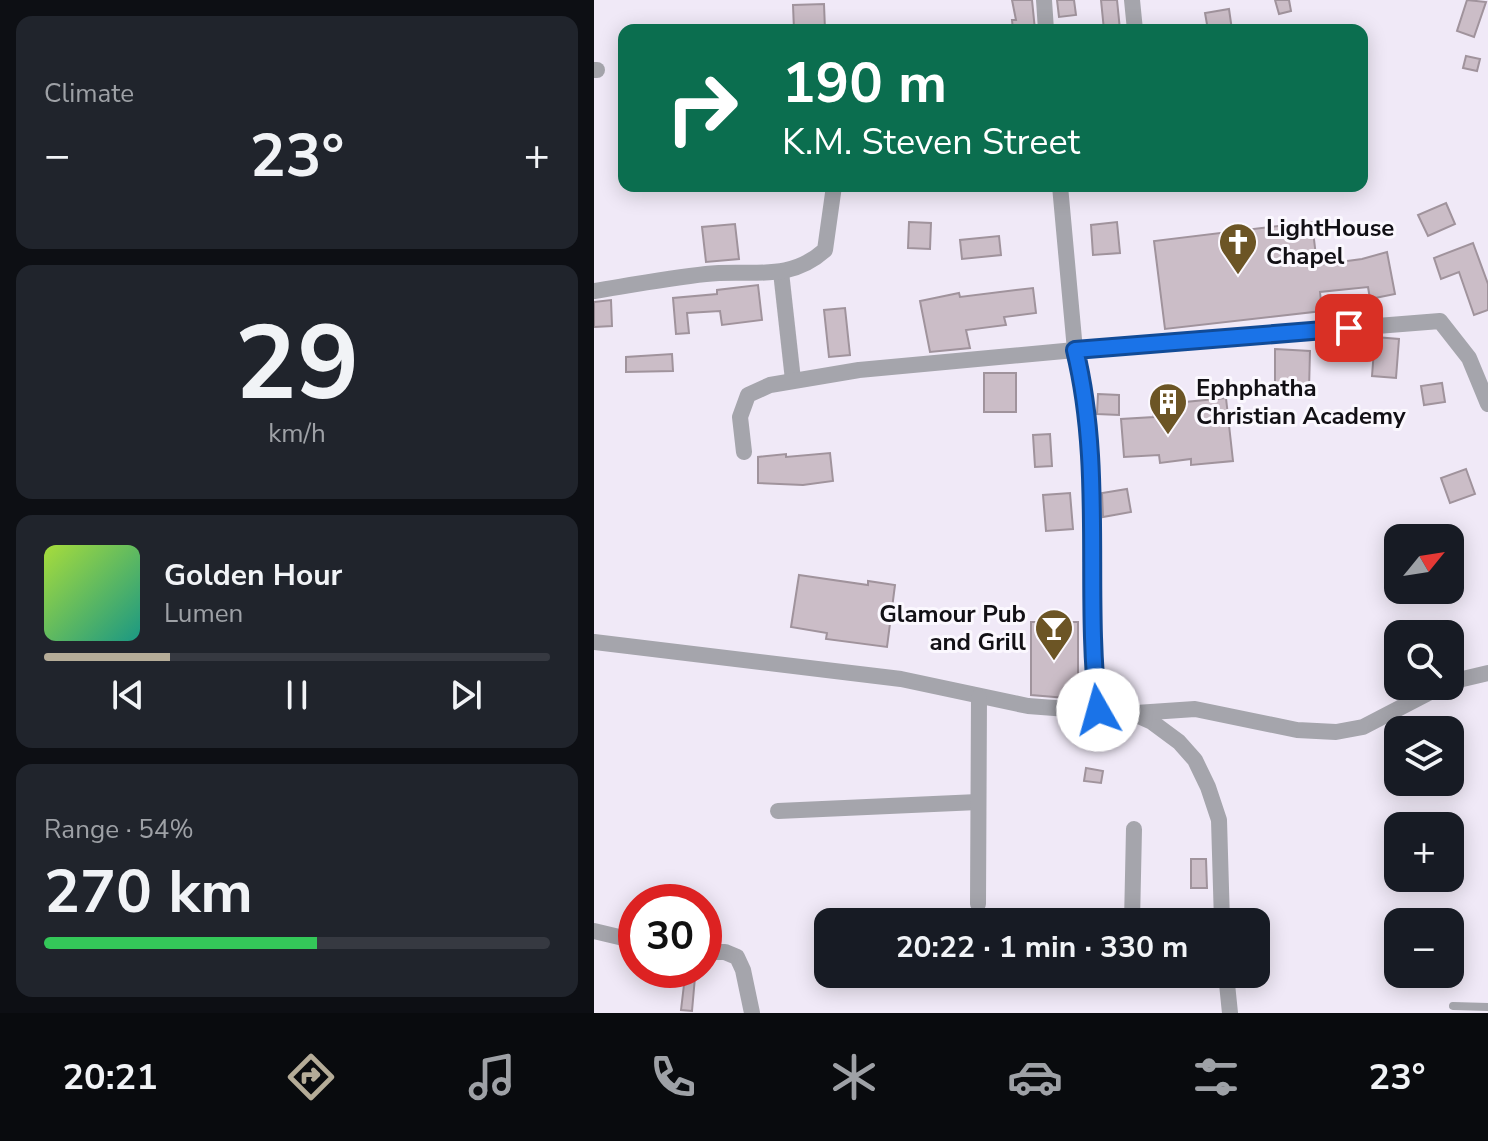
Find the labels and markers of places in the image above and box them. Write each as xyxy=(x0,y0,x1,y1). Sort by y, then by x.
place label: LightHouse Chapel xyxy=(1266,212,1394,272)
church icon: LightHouse Chapel xyxy=(1217,221,1259,276)
pin xyxy=(1315,294,1383,362)
place label: Ephphatha Christian Academy xyxy=(1196,372,1406,432)
building icon: Ephphatha Christian Academy xyxy=(1147,381,1189,436)
place label: Glamour Pub and Grill xyxy=(879,598,1026,658)
bar icon: Glamour Pub and Grill xyxy=(1033,607,1075,662)

